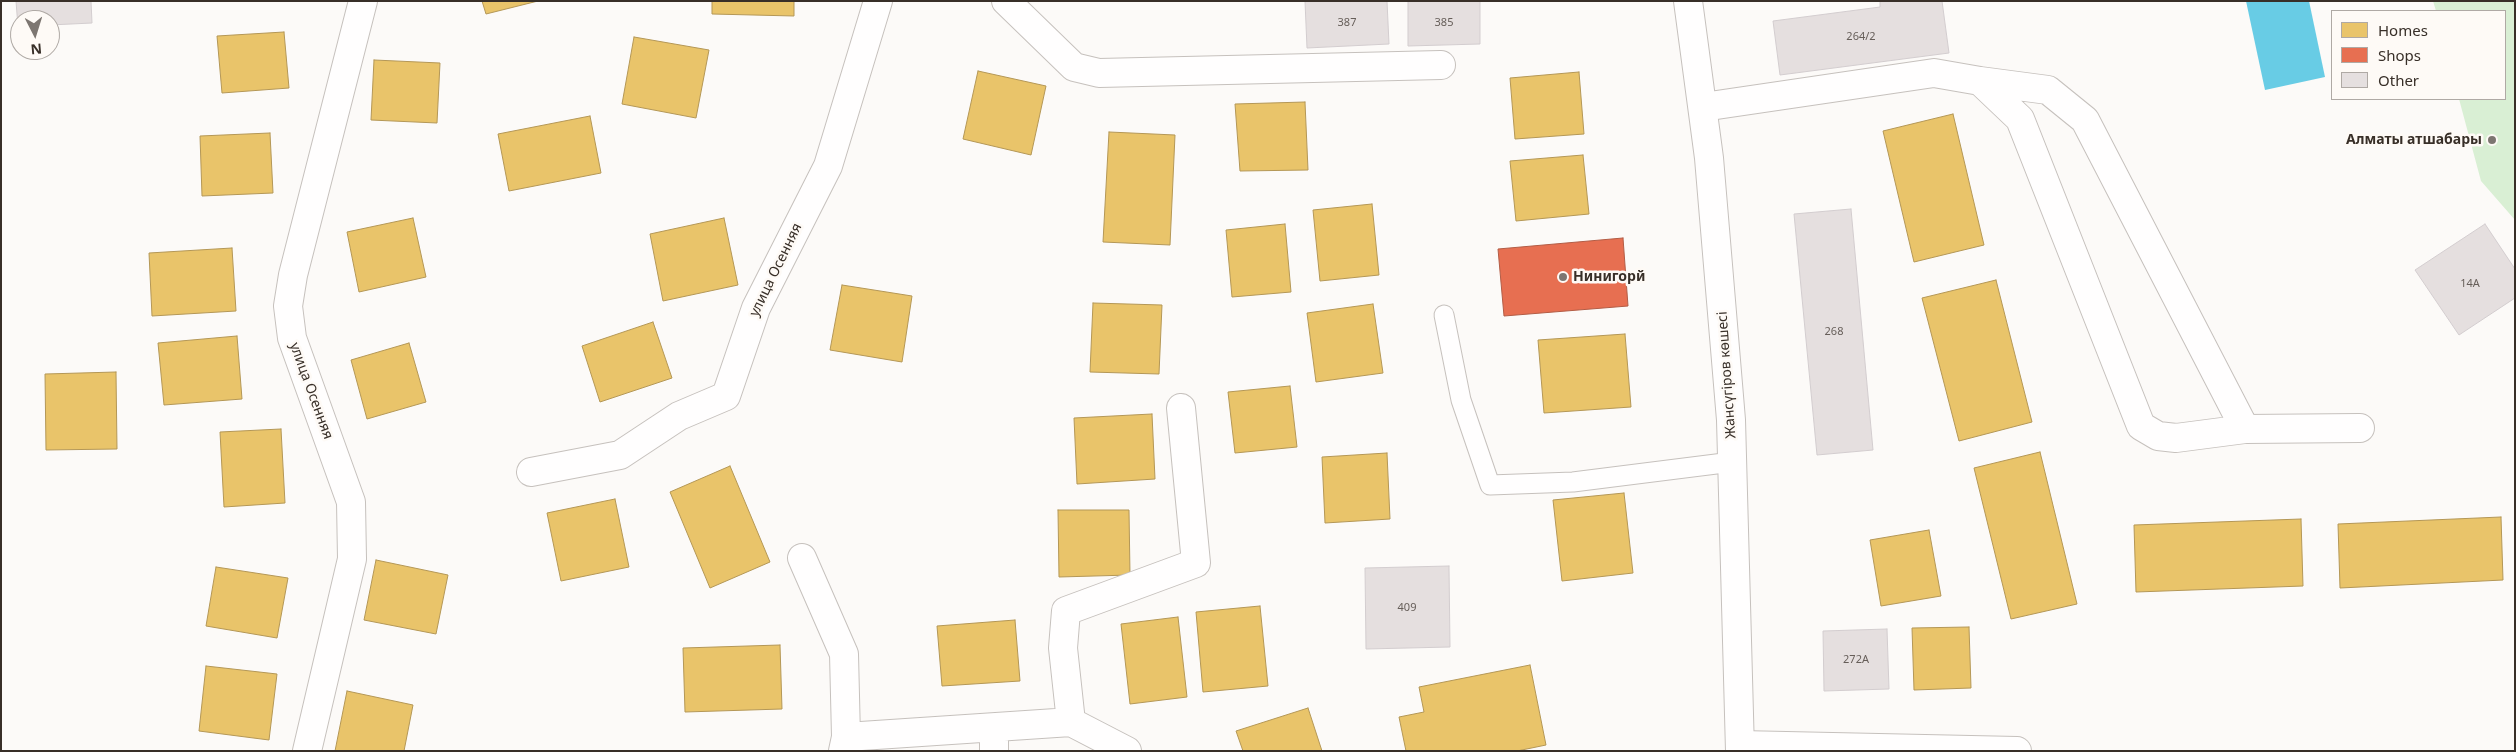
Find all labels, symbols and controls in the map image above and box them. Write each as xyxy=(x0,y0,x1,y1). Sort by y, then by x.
north arrow xyxy=(10,10,60,60)
legend xyxy=(2331,10,2506,100)
house number: 387 xyxy=(1338,16,1356,30)
house number: 385 xyxy=(1435,16,1453,30)
text: Homes xyxy=(2378,20,2428,40)
house number: 264/2 xyxy=(1846,30,1876,44)
text: N xyxy=(30,39,43,59)
text: Shops xyxy=(2378,45,2421,65)
text: Other xyxy=(2378,70,2419,90)
place label: Алматы атшабары xyxy=(2346,132,2482,148)
marker: Алматы атшабары xyxy=(2486,134,2498,146)
street label: улица Осенняя xyxy=(746,221,806,319)
place label: Нинигорй xyxy=(1573,269,1645,285)
marker: Нинигорй xyxy=(1557,271,1569,283)
house number: 14А xyxy=(2460,277,2480,291)
street label: Жансүгіров көшесі xyxy=(1714,311,1740,439)
house number: 268 xyxy=(1825,325,1843,339)
street label: улица Осенняя xyxy=(286,340,336,442)
house number: 409 xyxy=(1398,601,1416,615)
house number: 272А xyxy=(1843,653,1869,667)

